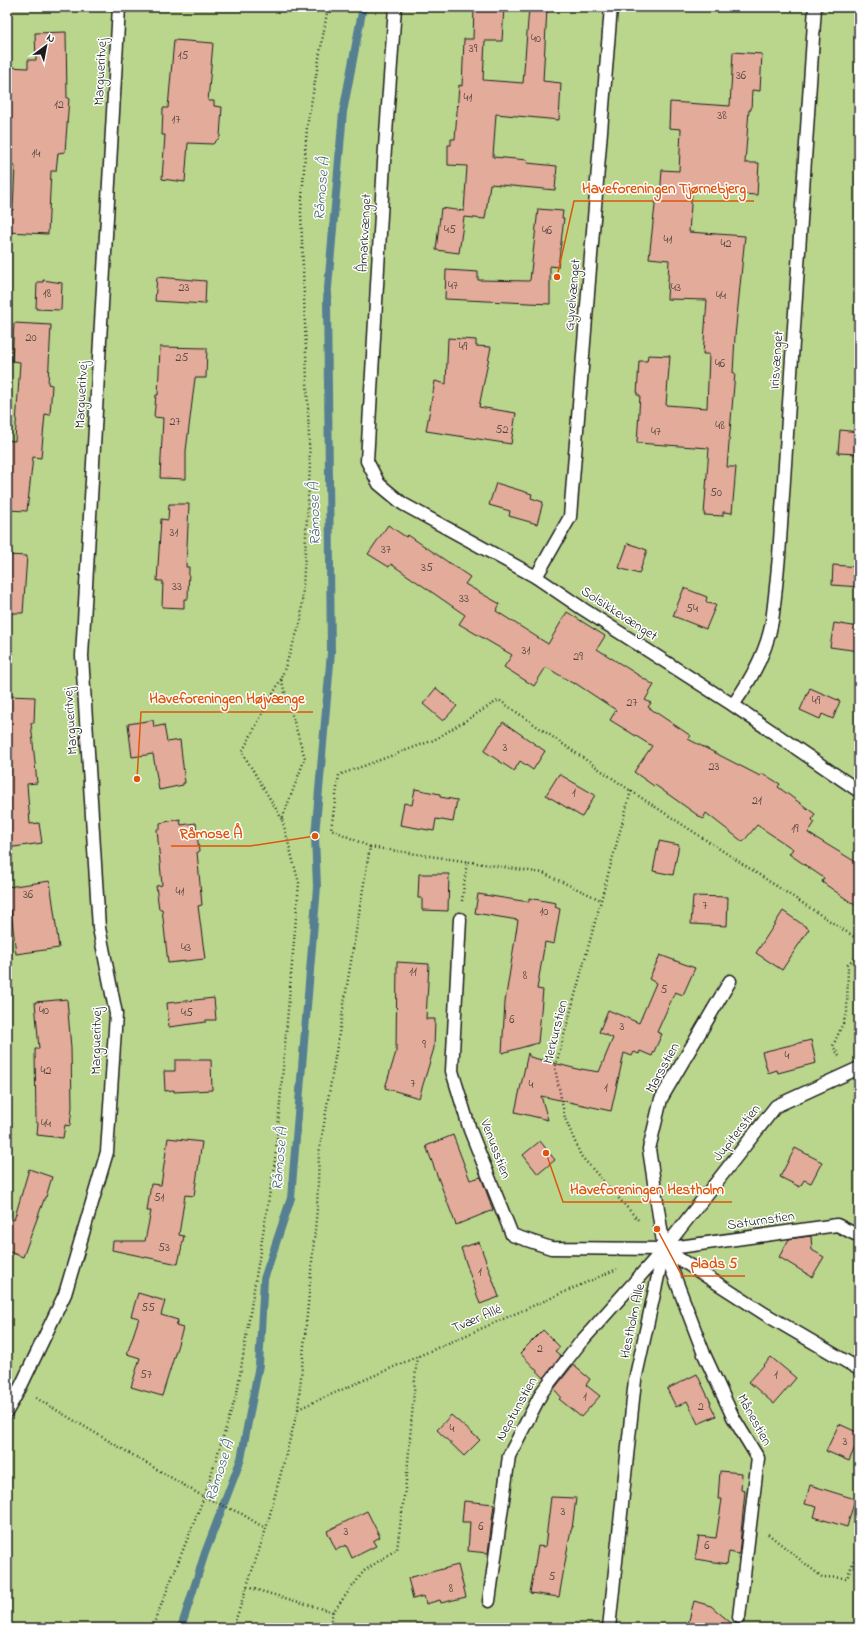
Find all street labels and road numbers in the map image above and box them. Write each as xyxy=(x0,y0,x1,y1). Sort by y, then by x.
street label: Margueritvej xyxy=(89,37,114,106)
street label: Åmarkvænget xyxy=(351,193,379,273)
street label: Gyvelvænget xyxy=(559,258,588,332)
street label: Irisvænget xyxy=(764,330,791,390)
street label: Margueritvej xyxy=(70,360,95,429)
street label: Solsikkevænget xyxy=(576,581,662,648)
street label: Margueritvej xyxy=(58,685,85,755)
street label: Merkurstien xyxy=(538,998,574,1066)
street label: Margueritvej xyxy=(86,1006,109,1075)
street label: Marsstien xyxy=(640,1039,686,1097)
street label: Jupiterstien xyxy=(708,1100,766,1166)
street label: Venusstien xyxy=(474,1115,516,1182)
street label: Saturnstien xyxy=(726,1206,796,1236)
street label: Hestholm Alle xyxy=(615,1281,651,1360)
street label: Tvær Allé xyxy=(449,1299,506,1339)
street label: Neptunstien xyxy=(491,1373,543,1445)
street label: Månestien xyxy=(731,1390,777,1450)

